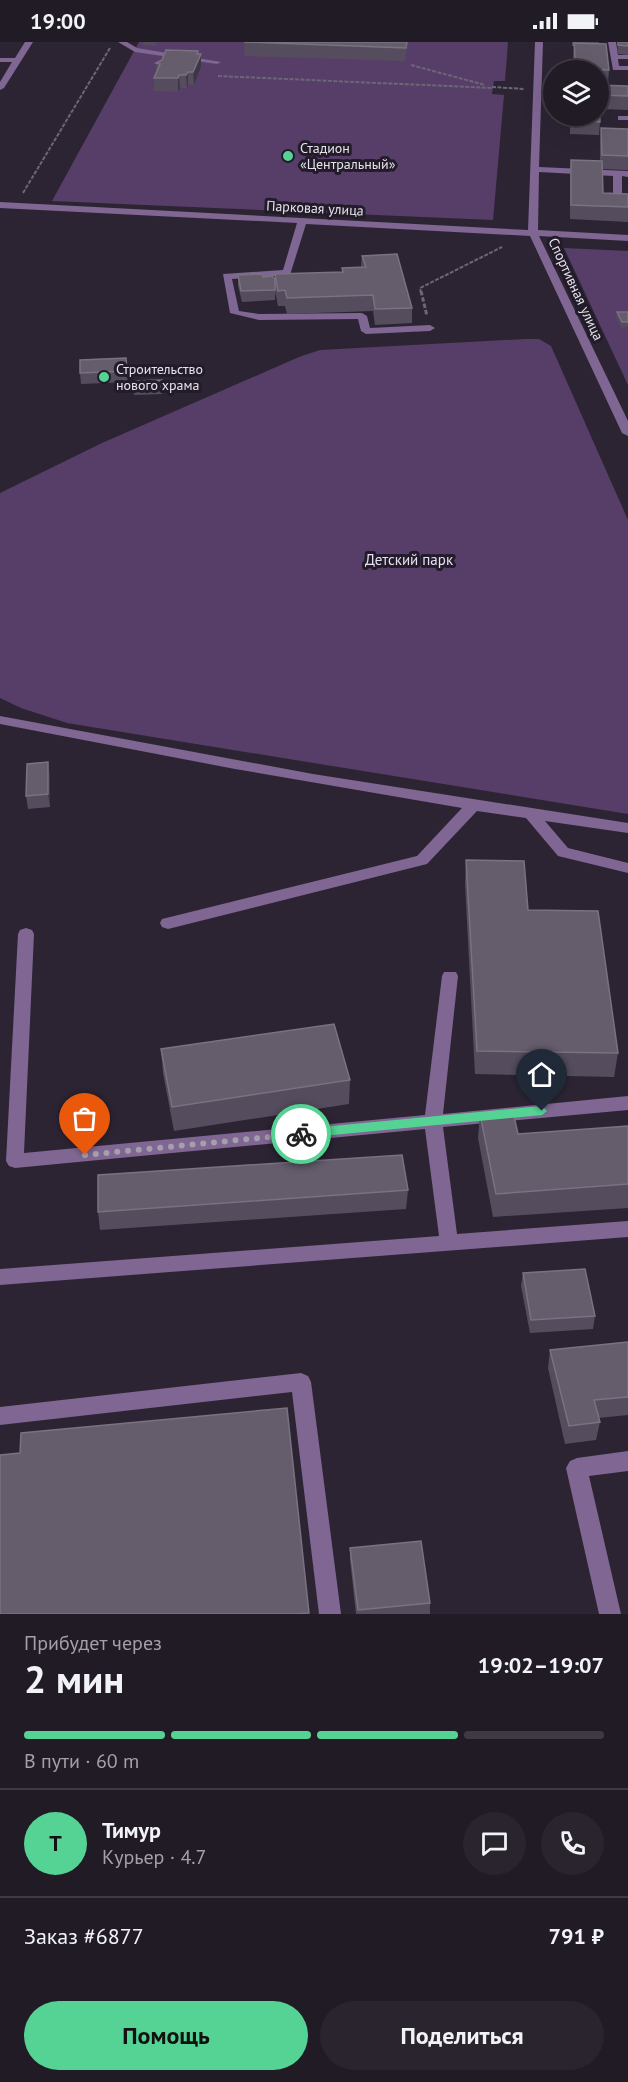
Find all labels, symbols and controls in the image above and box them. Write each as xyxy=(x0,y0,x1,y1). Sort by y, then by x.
text: 19:00 xyxy=(30,7,86,35)
map controls xyxy=(543,60,609,126)
button: layers xyxy=(543,60,609,126)
place label: Стадион «Центральный» xyxy=(300,139,396,173)
marker: Стадион «Центральный» xyxy=(281,149,295,163)
street label: Парковая улица xyxy=(266,196,364,220)
street label: Спортивная улица xyxy=(544,235,608,343)
place label: Строительство нового храма xyxy=(116,360,203,394)
marker: Строительство нового храма xyxy=(97,370,111,384)
park label: Детский парк xyxy=(365,550,454,569)
pin xyxy=(516,1049,567,1111)
icon: home xyxy=(525,1058,558,1091)
pin xyxy=(59,1093,110,1155)
icon: bag xyxy=(68,1102,101,1135)
courier xyxy=(271,1104,331,1164)
icon: bike xyxy=(285,1118,318,1151)
text: Прибудет через xyxy=(24,1630,162,1656)
text: 19:02–19:07 xyxy=(478,1651,604,1679)
text: 2 мин xyxy=(24,1653,124,1704)
text: В пути · 60 m xyxy=(24,1748,139,1774)
button: chat xyxy=(463,1812,526,1875)
button: phone xyxy=(541,1812,604,1875)
text: Тимур xyxy=(102,1816,161,1844)
text: Т xyxy=(49,1829,62,1857)
text: Курьер · 4.7 xyxy=(102,1844,206,1870)
text: Заказ #6877 xyxy=(24,1922,144,1950)
text: 791 ₽ xyxy=(549,1922,604,1950)
button: Помощь xyxy=(24,2001,308,2070)
button: Поделиться xyxy=(320,2001,604,2070)

